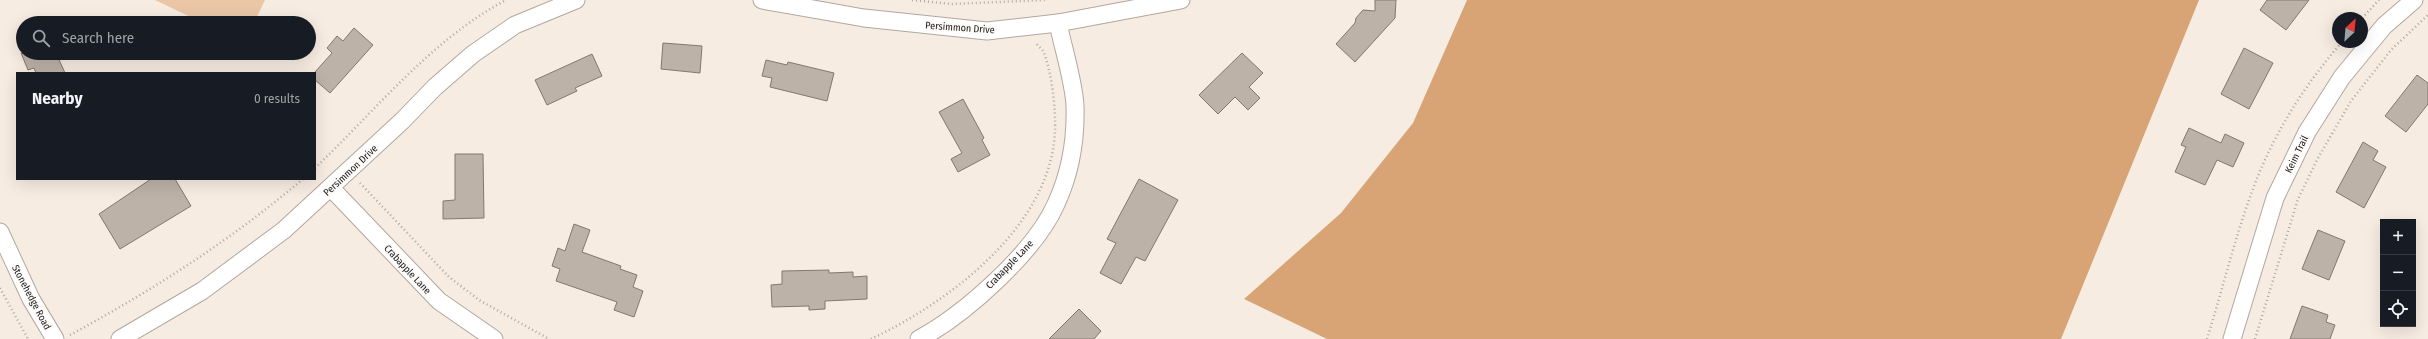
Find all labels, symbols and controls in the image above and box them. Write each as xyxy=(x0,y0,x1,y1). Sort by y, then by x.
north arrow xyxy=(2332,12,2368,48)
search box xyxy=(16,16,316,60)
street label: Persimmon Drive xyxy=(925,20,995,36)
icon: search xyxy=(30,27,52,49)
text: Search here xyxy=(62,29,134,47)
text: Nearby xyxy=(32,88,83,109)
text: 0 results xyxy=(254,91,300,106)
street label: Keim Trail xyxy=(2283,133,2311,175)
street label: Persimmon Drive xyxy=(321,143,380,199)
map controls xyxy=(2380,219,2416,327)
button: + xyxy=(2380,219,2416,255)
street label: Crabapple Lane xyxy=(983,238,1036,292)
street label: Crabapple Lane xyxy=(381,243,433,297)
button: − xyxy=(2380,255,2416,291)
street label: Stonehedge Road xyxy=(9,263,53,332)
button: locate xyxy=(2380,291,2416,327)

